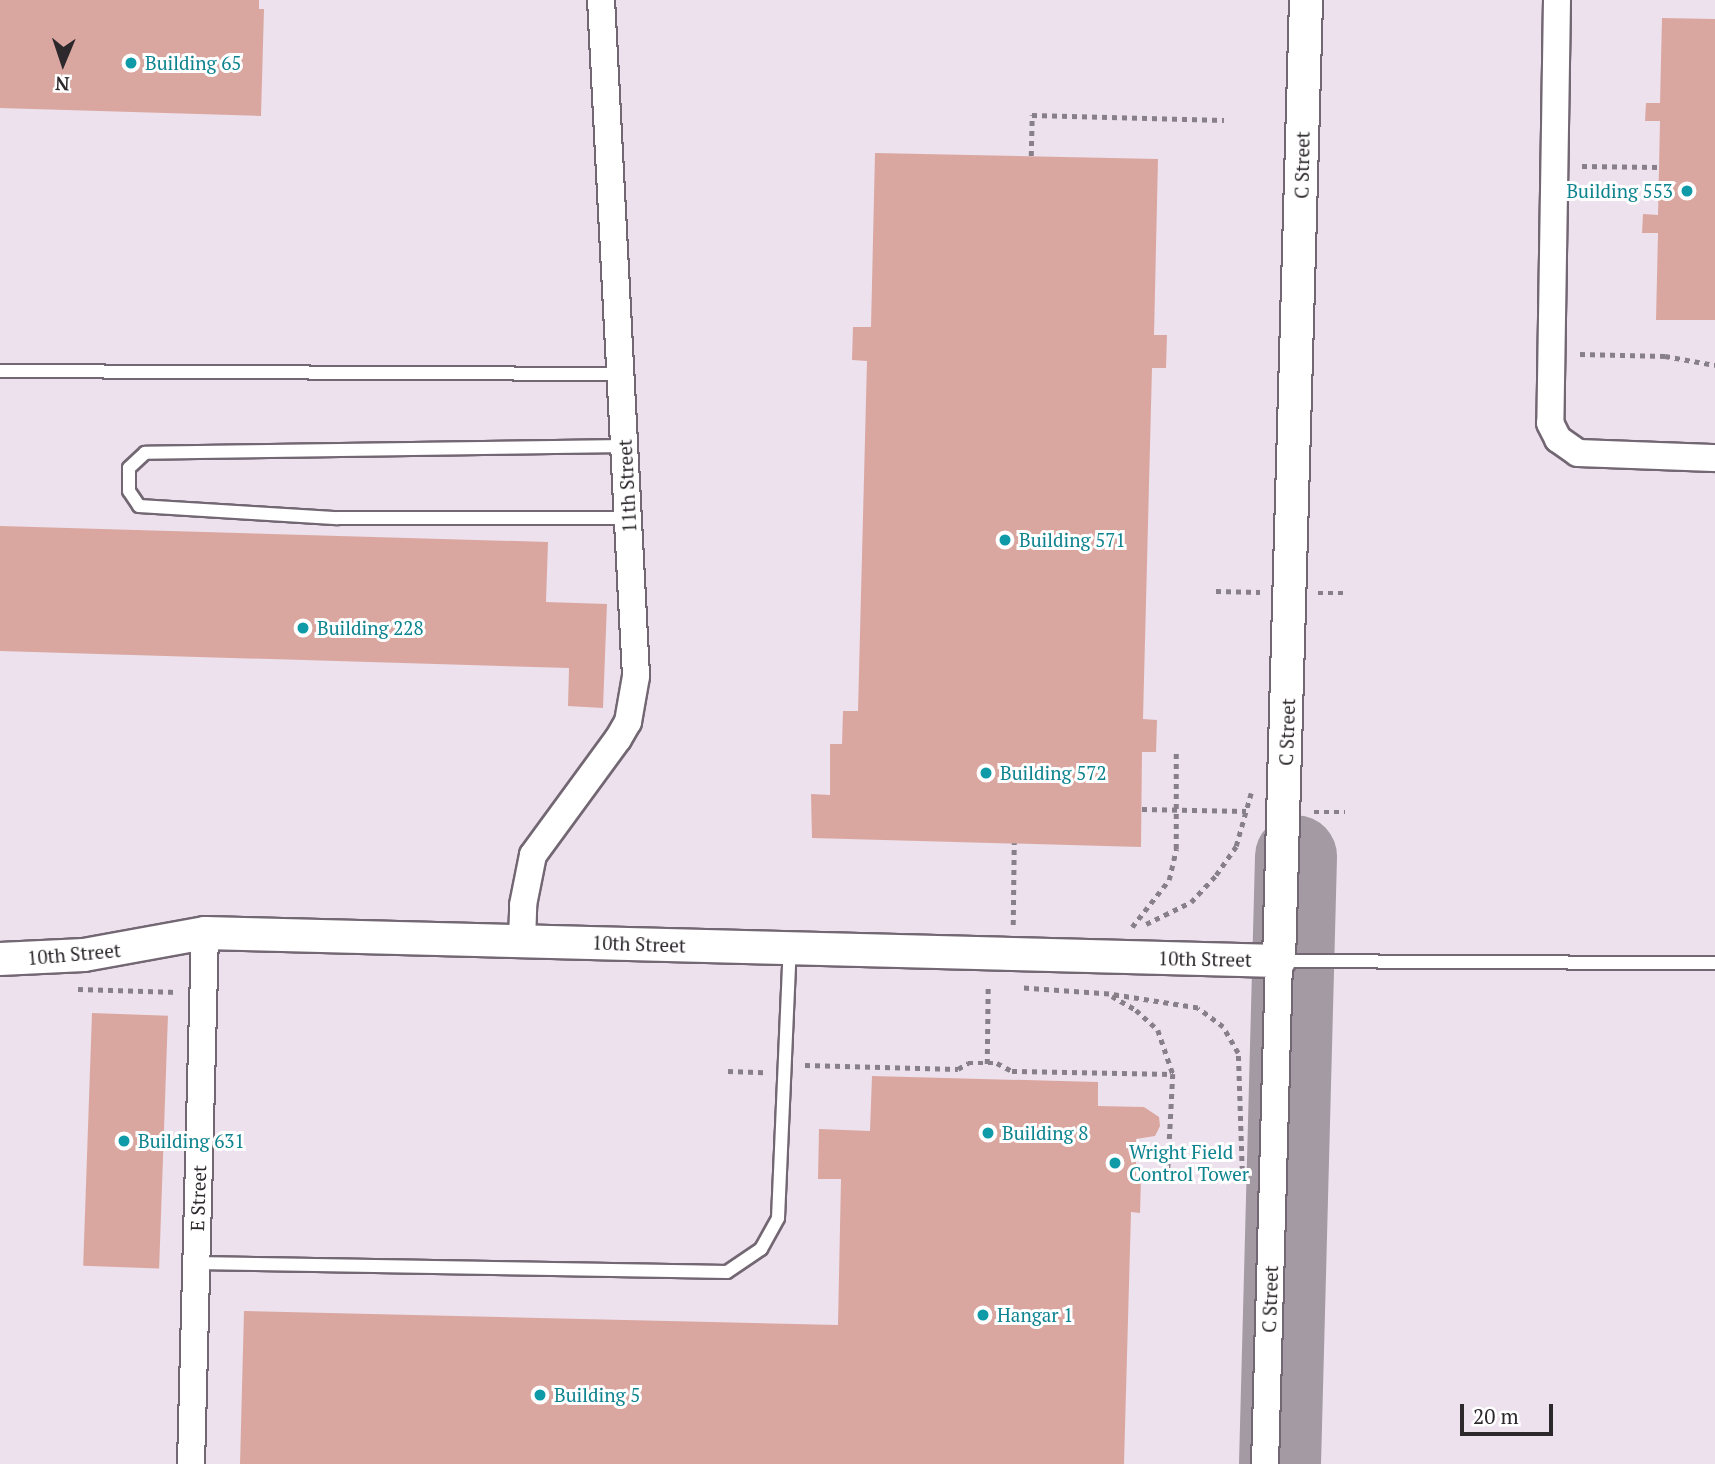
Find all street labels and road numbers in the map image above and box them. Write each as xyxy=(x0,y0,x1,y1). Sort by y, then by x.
street label: C Street xyxy=(1290,131,1314,199)
street label: 11th Street xyxy=(613,439,641,533)
street label: C Street xyxy=(1274,698,1300,766)
street label: 10th Street xyxy=(592,931,686,957)
street label: 10th Street xyxy=(26,939,122,969)
street label: 10th Street xyxy=(1158,947,1252,971)
street label: E Street xyxy=(185,1164,211,1232)
street label: C Street xyxy=(1257,1265,1283,1333)

